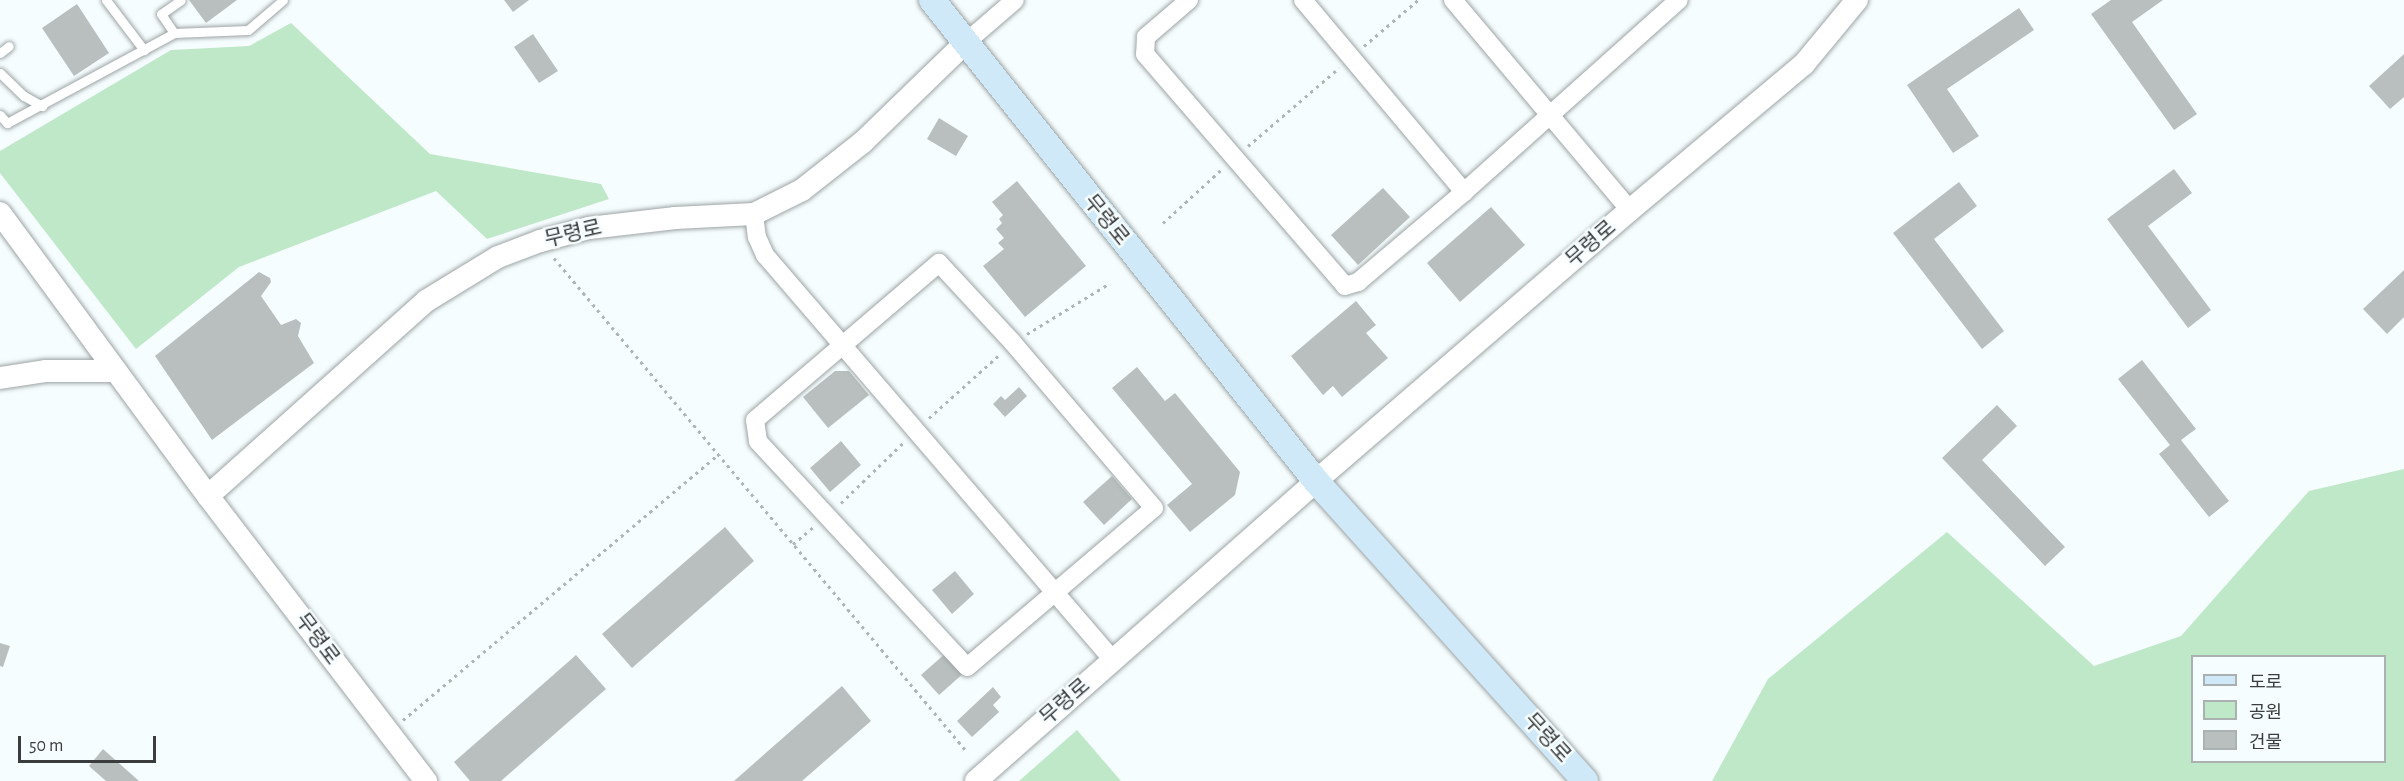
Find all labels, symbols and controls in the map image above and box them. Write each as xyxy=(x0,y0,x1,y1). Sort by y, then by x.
street label: 무령로 xyxy=(1078,190,1134,250)
street label: 무령로 xyxy=(542,215,604,253)
street label: 무령로 xyxy=(1561,215,1621,273)
street label: 무령로 xyxy=(289,608,345,670)
legend xyxy=(2191,655,2386,763)
street label: 무령로 xyxy=(1035,673,1095,731)
text: 도로 xyxy=(2249,674,2282,692)
text: 공원 xyxy=(2249,704,2282,722)
street label: 무령로 xyxy=(1518,708,1576,768)
scale bar xyxy=(21,724,159,762)
text: 건물 xyxy=(2249,734,2282,752)
text: 50 m xyxy=(29,737,63,755)

